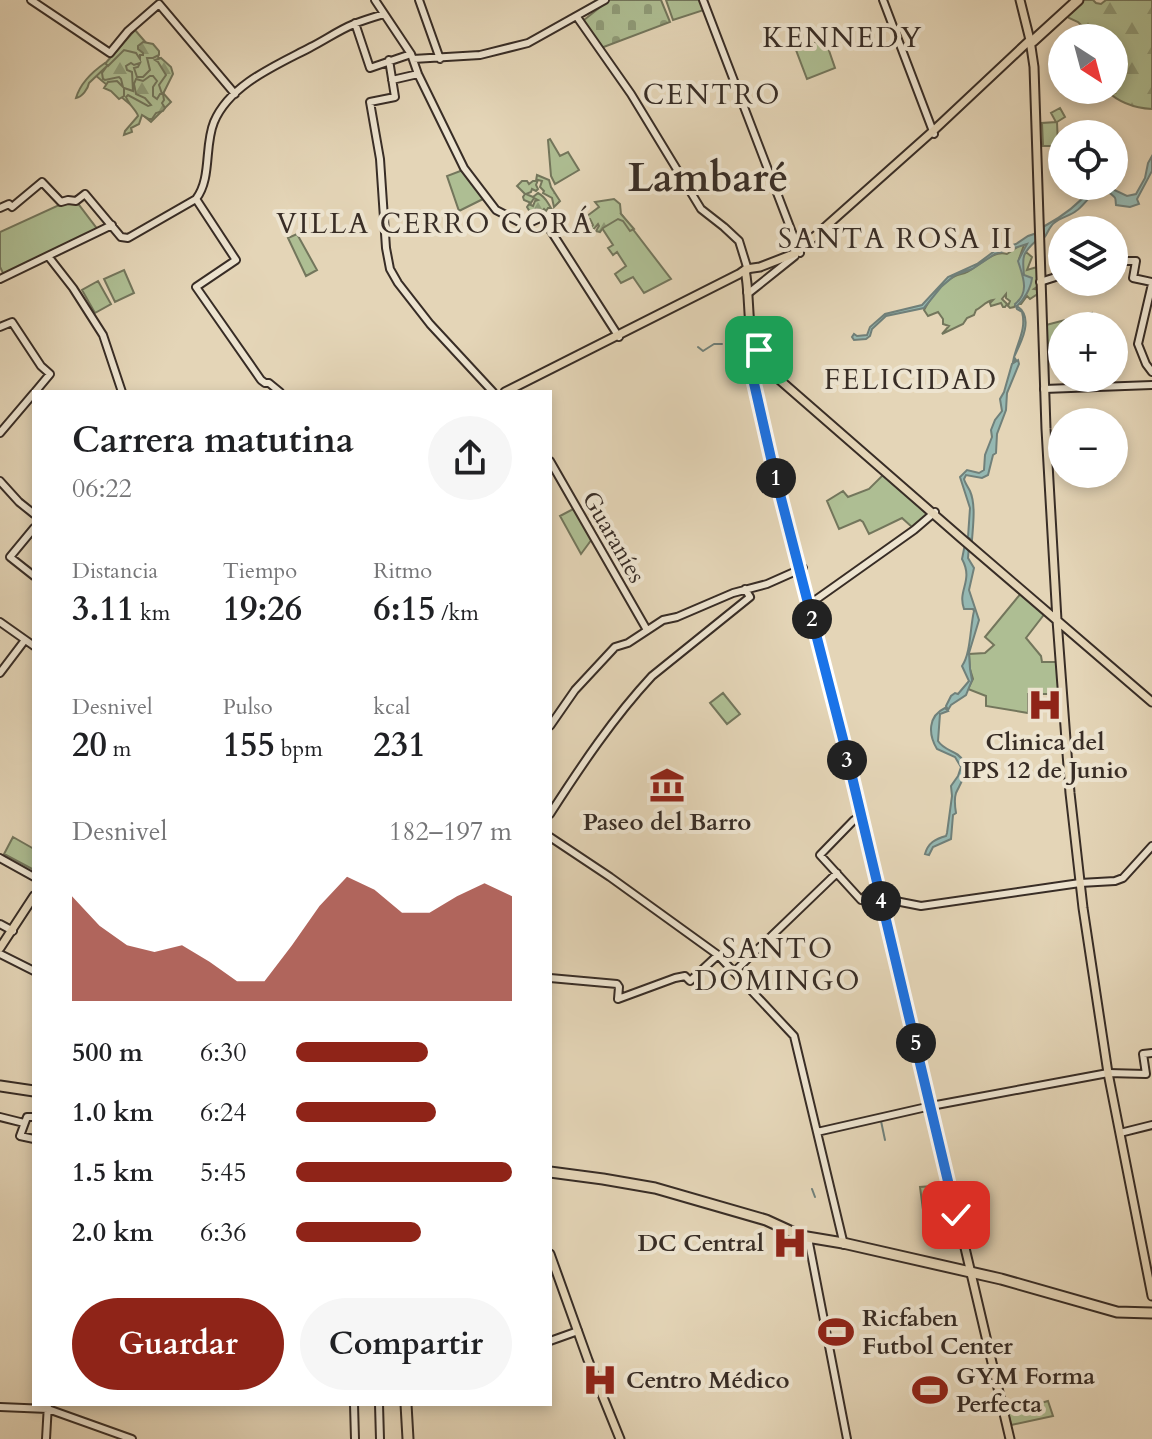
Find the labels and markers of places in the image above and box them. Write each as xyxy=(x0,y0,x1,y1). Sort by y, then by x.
pin xyxy=(725,316,793,384)
pin: 1 xyxy=(756,458,796,498)
pin: 2 xyxy=(792,599,832,639)
hospital icon: Clinica del IPS 12 de Junio xyxy=(1026,686,1064,724)
place label: Clinica del IPS 12 de Junio xyxy=(962,726,1128,787)
pin: 3 xyxy=(827,740,867,780)
museum icon: Paseo del Barro xyxy=(648,766,686,804)
place label: Paseo del Barro xyxy=(583,806,751,839)
pin: 4 xyxy=(861,881,901,921)
pin: 5 xyxy=(896,1023,936,1063)
pin xyxy=(922,1181,990,1249)
hospital icon: DC Central xyxy=(771,1224,809,1262)
place label: DC Central xyxy=(638,1227,764,1260)
place label: Ricfaben Futbol Center xyxy=(862,1302,1013,1363)
sports icon: Ricfaben Futbol Center xyxy=(817,1313,855,1351)
place label: GYM Forma Perfecta xyxy=(956,1360,1095,1421)
hospital icon: Centro Médico xyxy=(581,1361,619,1399)
place label: Centro Médico xyxy=(626,1364,790,1397)
sports icon: GYM Forma Perfecta xyxy=(911,1371,949,1409)

